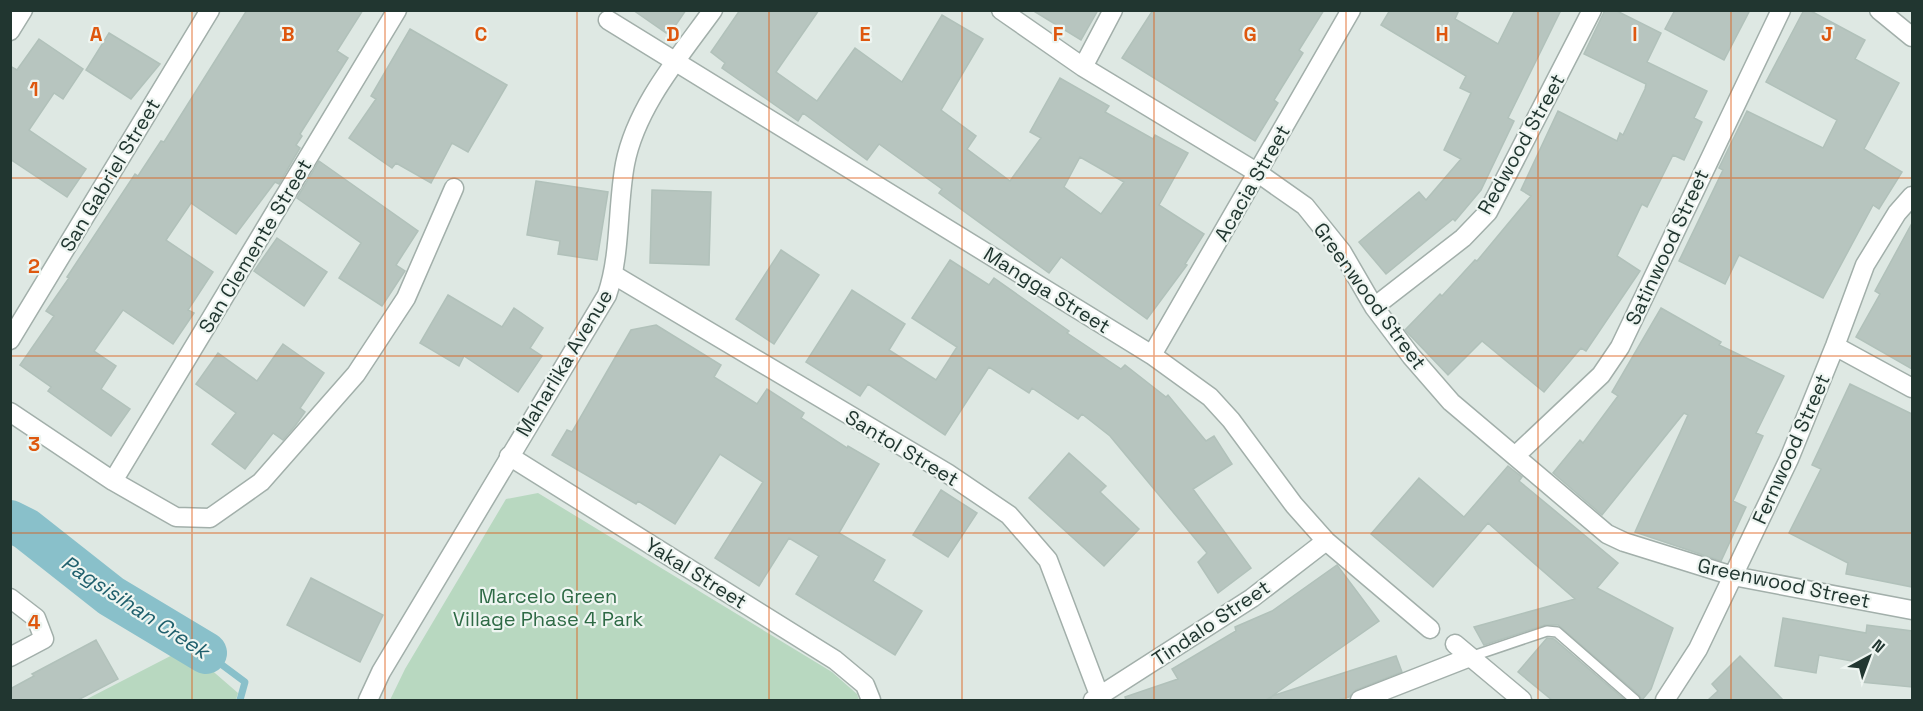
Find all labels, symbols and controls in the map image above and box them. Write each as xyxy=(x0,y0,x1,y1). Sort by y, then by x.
text: A xyxy=(90,21,103,47)
text: B xyxy=(281,21,295,47)
text: C xyxy=(475,21,488,47)
text: D xyxy=(666,21,680,47)
text: E xyxy=(859,21,871,47)
text: F xyxy=(1053,21,1064,47)
text: G xyxy=(1243,21,1257,47)
text: H xyxy=(1435,21,1449,47)
text: I xyxy=(1632,21,1638,47)
text: J xyxy=(1821,21,1833,47)
street label: Redwood Street xyxy=(1472,69,1570,219)
text: 1 xyxy=(29,76,39,102)
street label: San Gabriel Street xyxy=(54,94,166,256)
street label: Acacia Street xyxy=(1208,120,1296,246)
street label: San Clemente Street xyxy=(193,154,317,338)
street label: Satinwood Street xyxy=(1619,165,1715,329)
street label: Greenwood Street xyxy=(1308,217,1432,375)
street label: Mangga Street xyxy=(979,241,1115,339)
text: 2 xyxy=(28,253,40,279)
street label: Maharlika Avenue xyxy=(510,285,618,441)
street label: Fernwood Street xyxy=(1746,370,1836,528)
street label: Santol Street xyxy=(840,404,964,492)
text: 3 xyxy=(28,431,40,457)
street label: Yakal Street xyxy=(640,531,752,615)
water label: Pagsisihan Creek xyxy=(56,549,216,666)
street label: Greenwood Street xyxy=(1695,552,1873,614)
street label: Tindalo Street xyxy=(1147,574,1275,672)
park label: Marcelo Green Village Phase 4 Park xyxy=(453,583,644,632)
text: 4 xyxy=(28,609,41,635)
north arrow xyxy=(1839,627,1899,687)
text: N xyxy=(1868,635,1889,658)

